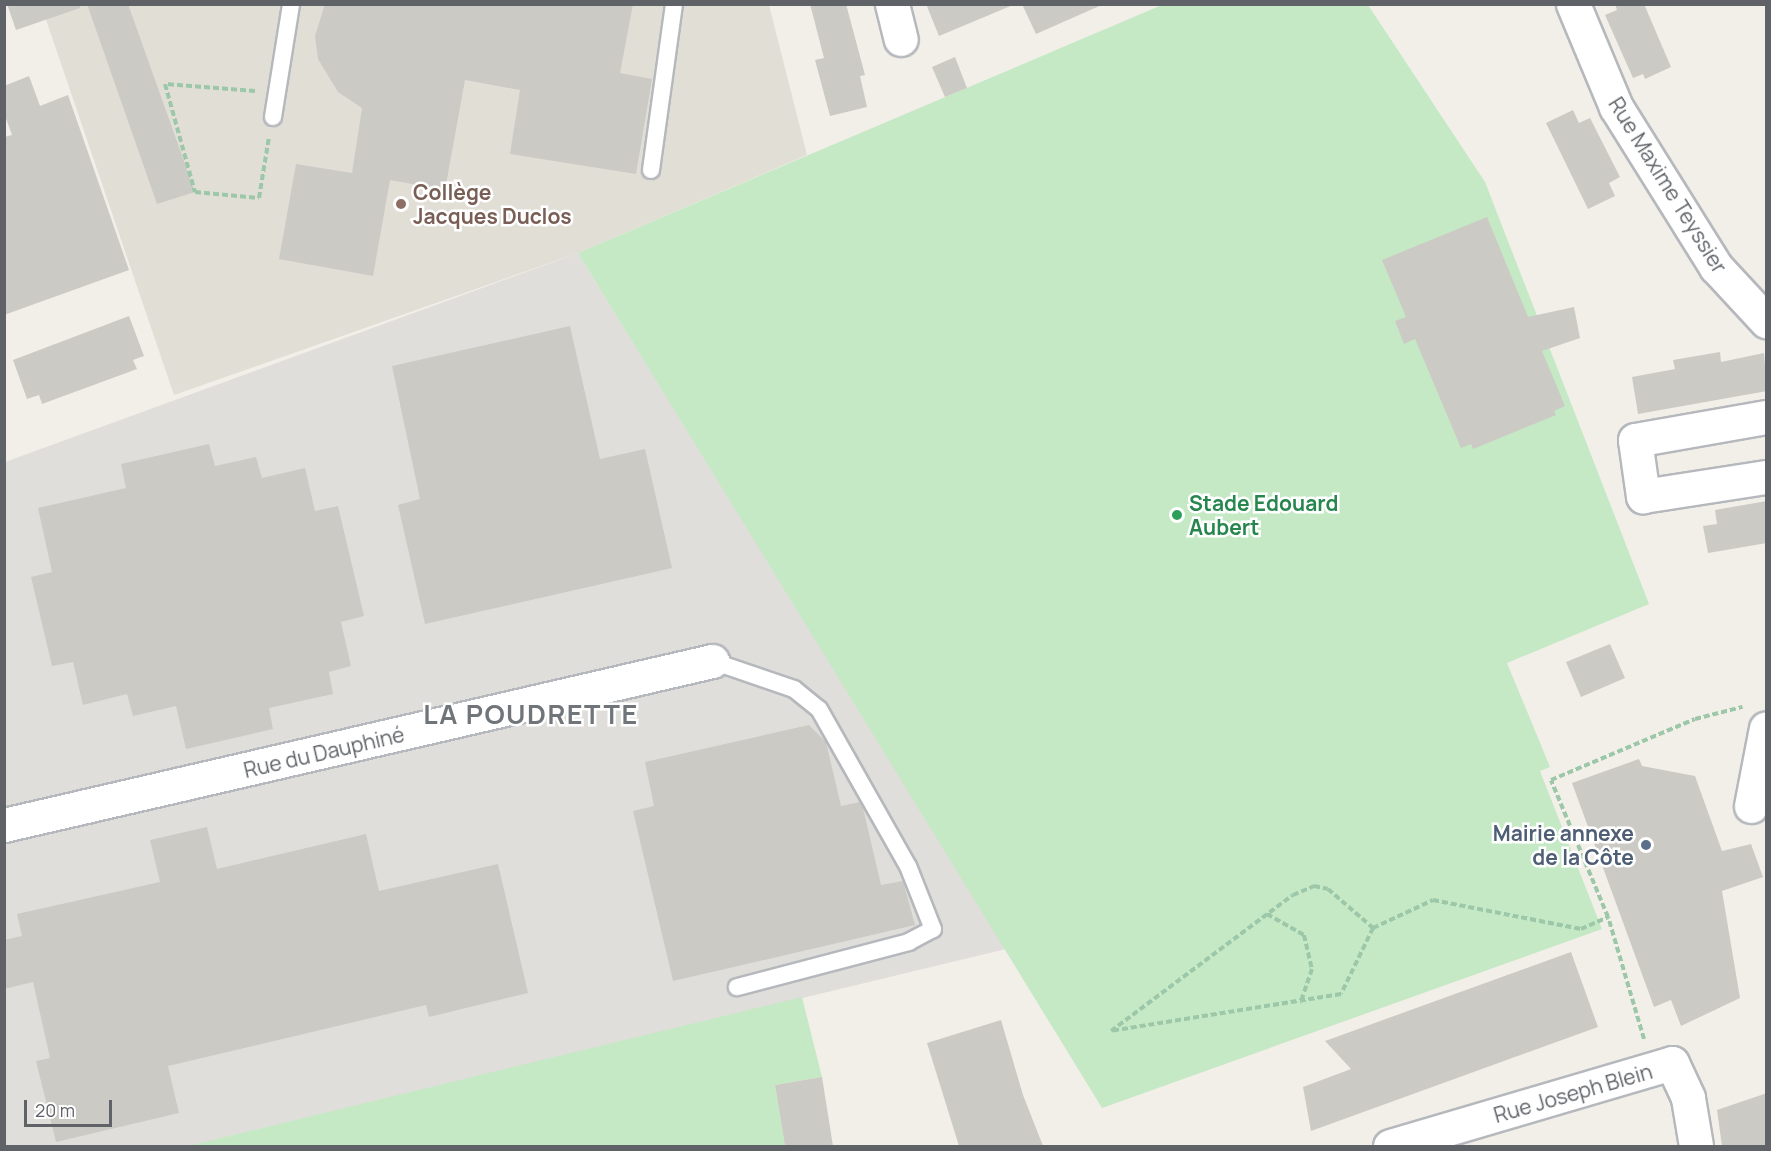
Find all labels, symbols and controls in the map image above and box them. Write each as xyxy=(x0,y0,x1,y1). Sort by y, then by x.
street label: Rue Maxime Teyssier xyxy=(1604,92,1732,278)
place label: Collège Jacques Duclos xyxy=(413,179,572,229)
marker: Collège Jacques Duclos xyxy=(394,197,408,211)
place label: Stade Edouard Aubert xyxy=(1189,490,1338,540)
marker: Stade Edouard Aubert xyxy=(1170,508,1184,522)
district label: LA POUDRETTE xyxy=(423,698,639,730)
street label: Rue du Dauphiné xyxy=(241,721,407,783)
place label: Mairie annexe de la Côte xyxy=(1493,820,1634,870)
marker: Mairie annexe de la Côte xyxy=(1639,838,1653,852)
street label: Rue Joseph Blein xyxy=(1491,1058,1655,1128)
scale bar xyxy=(27,1088,116,1126)
text: 20 m xyxy=(35,1098,75,1122)

